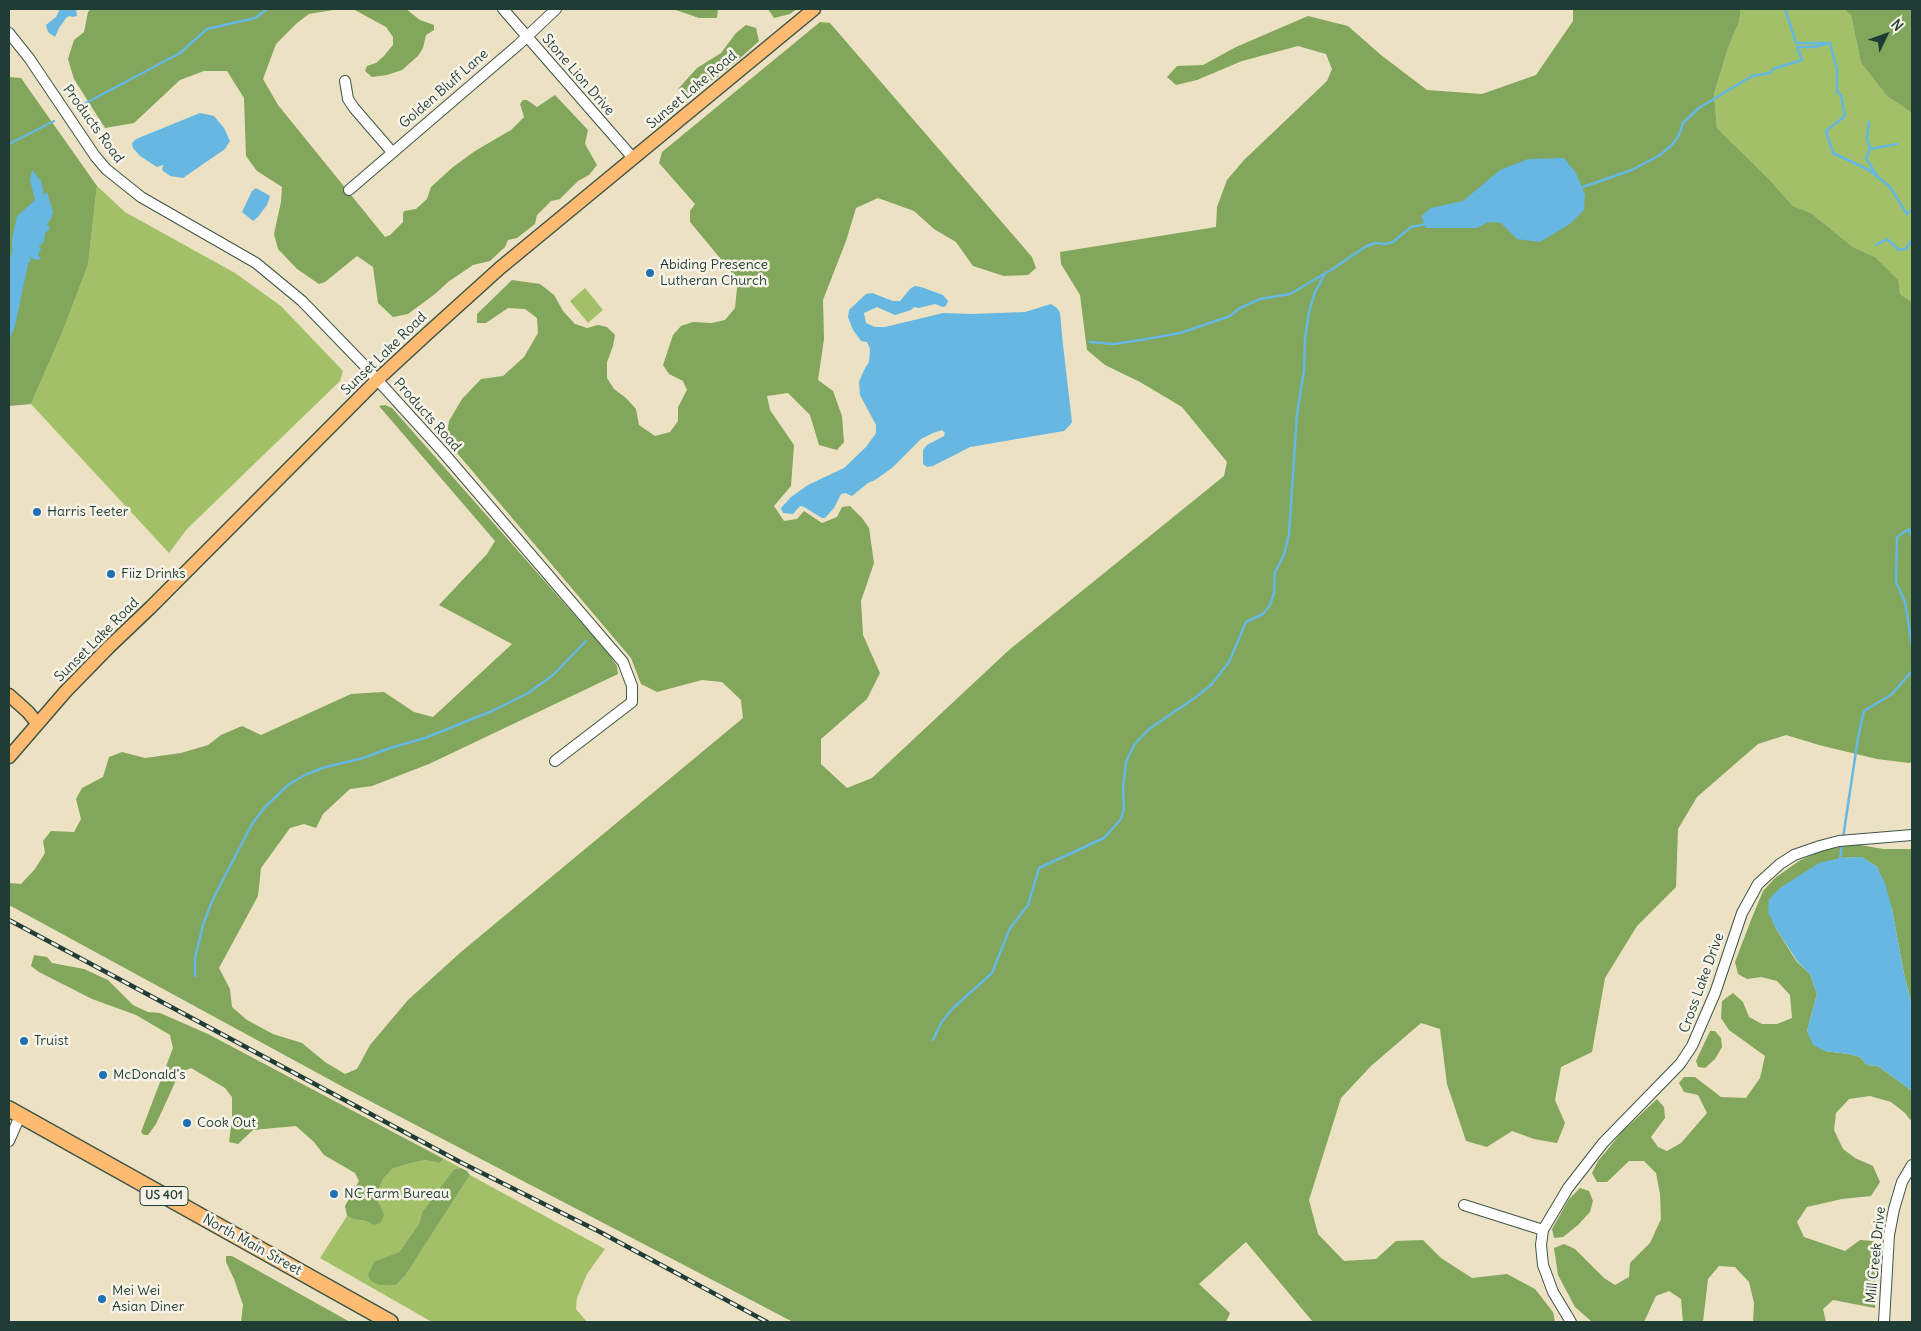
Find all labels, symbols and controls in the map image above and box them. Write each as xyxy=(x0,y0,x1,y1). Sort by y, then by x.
north arrow xyxy=(1861,10,1911,60)
text: N xyxy=(1887,15,1907,35)
street label: Stone Lion Drive xyxy=(538,31,618,119)
street label: Golden Bluff Lane xyxy=(396,46,492,132)
street label: Sunset Lake Road xyxy=(644,47,740,133)
street label: Products Road xyxy=(59,82,127,166)
place label: Abiding Presence Lutheran Church xyxy=(660,257,768,290)
marker: Abiding Presence Lutheran Church xyxy=(644,267,656,279)
street label: Sunset Lake Road xyxy=(338,309,430,399)
street label: Products Road xyxy=(390,375,464,455)
place label: Harris Teeter xyxy=(47,504,129,520)
marker: Harris Teeter xyxy=(31,506,43,518)
place label: Fiiz Drinks xyxy=(121,566,186,582)
marker: Fiiz Drinks xyxy=(105,568,117,580)
street label: Sunset Lake Road xyxy=(51,594,143,686)
street label: Cross Lake Drive xyxy=(1676,931,1728,1035)
place label: Truist xyxy=(34,1033,68,1049)
marker: Truist xyxy=(18,1035,30,1047)
place label: McDonald's xyxy=(113,1067,186,1083)
marker: McDonald's xyxy=(97,1069,109,1081)
place label: Cook Out xyxy=(197,1115,256,1131)
marker: Cook Out xyxy=(181,1117,193,1129)
road number: US 401 xyxy=(140,1186,188,1206)
place label: NC Farm Bureau xyxy=(344,1186,449,1202)
marker: NC Farm Bureau xyxy=(328,1188,340,1200)
street label: Mill Creek Drive xyxy=(1863,1206,1889,1304)
street label: North Main Street xyxy=(200,1211,304,1279)
place label: Mei Wei Asian Diner xyxy=(112,1283,184,1315)
marker: Mei Wei Asian Diner xyxy=(96,1293,108,1305)

